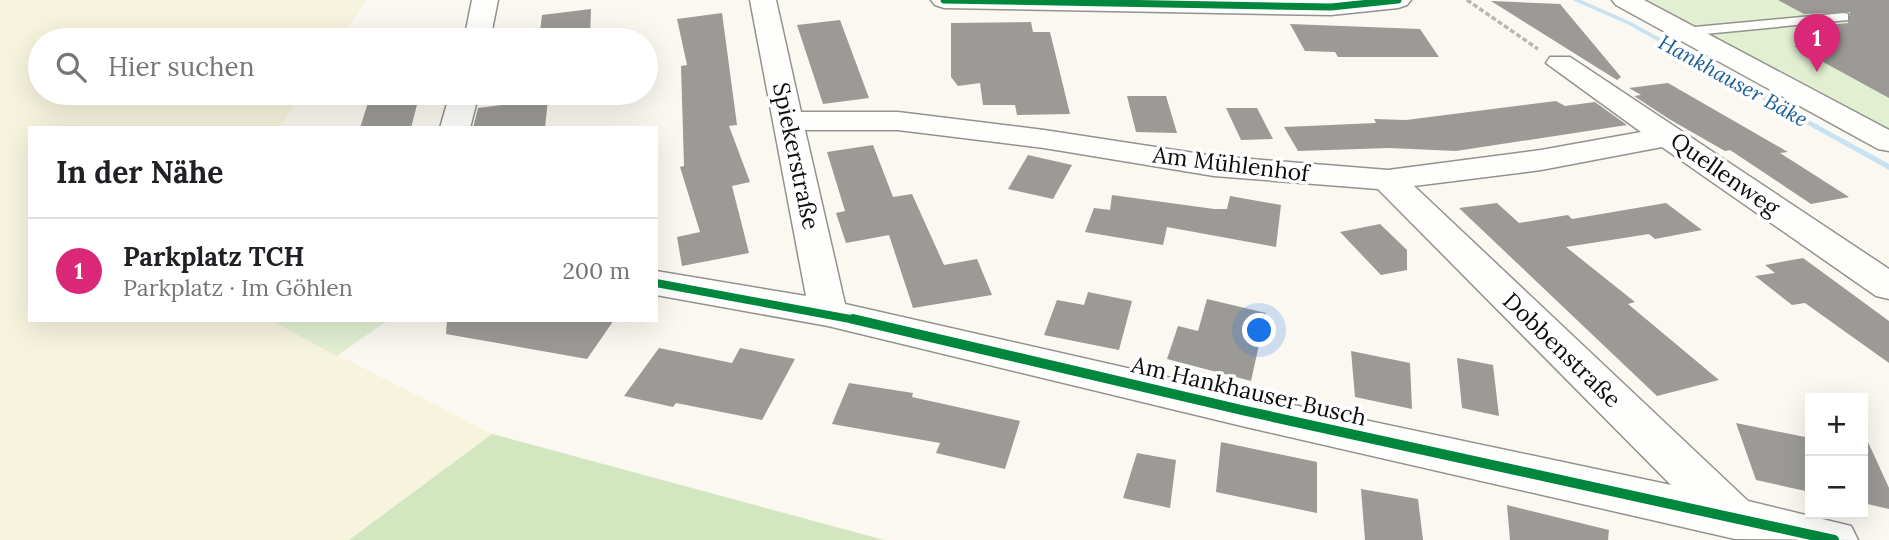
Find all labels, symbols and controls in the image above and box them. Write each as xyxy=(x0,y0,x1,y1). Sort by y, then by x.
pin: 1 xyxy=(1794,14,1840,72)
search box xyxy=(28,28,658,105)
water label: Hankhauser Bäke xyxy=(1654,28,1813,133)
icon: search xyxy=(52,48,90,86)
text: Hier suchen xyxy=(108,50,254,83)
street label: Spiekerstraße xyxy=(767,80,826,232)
street label: Quellenweg xyxy=(1665,125,1786,222)
street label: Am Mühlenhof xyxy=(1150,139,1313,188)
text: In der Nähe xyxy=(56,153,224,191)
text: Parkplatz TCH xyxy=(123,240,305,273)
text: 1 xyxy=(74,256,84,285)
text: 200 m xyxy=(562,256,630,285)
text: Parkplatz · Im Göhlen xyxy=(123,273,353,302)
street label: Dobbenstraße xyxy=(1497,286,1627,413)
your location xyxy=(1242,313,1276,347)
street label: Am Hankhauser Busch xyxy=(1128,349,1369,432)
map controls xyxy=(1805,393,1868,519)
button: + xyxy=(1805,393,1868,456)
button: − xyxy=(1805,456,1868,519)

